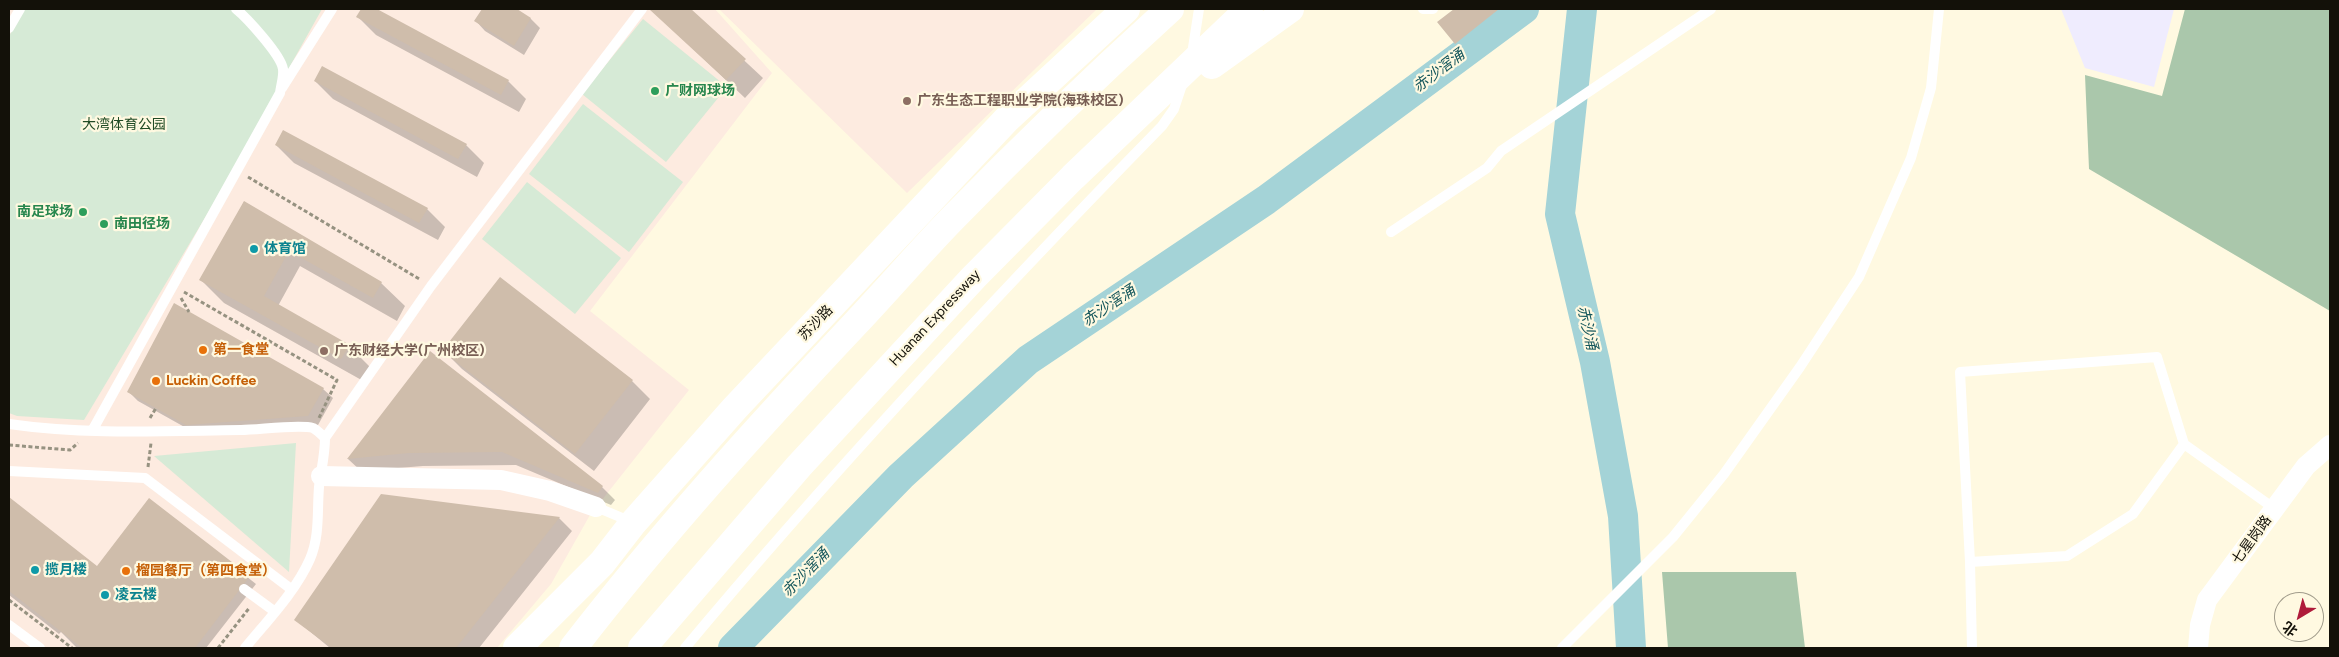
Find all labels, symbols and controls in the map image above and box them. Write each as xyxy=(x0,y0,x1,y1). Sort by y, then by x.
water label: 赤沙滘涌 xyxy=(1410,46,1468,96)
place label: 广财网球场 xyxy=(665,83,735,99)
marker: 广财网球场 xyxy=(649,85,661,97)
place label: 广东生态工程职业学院(海珠校区) xyxy=(917,93,1124,109)
marker: 广东生态工程职业学院(海珠校区) xyxy=(901,95,913,107)
park label: 大湾体育公园 xyxy=(82,117,166,133)
place label: 南足球场 xyxy=(17,204,73,220)
marker: 南足球场 xyxy=(77,206,89,218)
place label: 南田径场 xyxy=(114,216,170,232)
marker: 南田径场 xyxy=(98,218,110,230)
place label: 体育馆 xyxy=(264,241,306,257)
marker: 体育馆 xyxy=(248,243,260,255)
street label: Huanan Expressway xyxy=(886,266,984,370)
water label: 赤沙滘涌 xyxy=(1079,282,1139,330)
street label: 苏沙路 xyxy=(795,302,837,344)
water label: 赤沙涌 xyxy=(1573,304,1601,352)
place label: 第一食堂 xyxy=(213,342,269,358)
place label: 广东财经大学(广州校区) xyxy=(334,343,485,359)
marker: 第一食堂 xyxy=(197,344,209,356)
marker: 广东财经大学(广州校区) xyxy=(318,345,330,357)
place label: Luckin Coffee xyxy=(166,373,256,389)
marker: Luckin Coffee xyxy=(150,375,162,387)
street label: 七星岗路 xyxy=(2229,512,2275,568)
water label: 赤沙滘涌 xyxy=(779,545,833,601)
place label: 揽月楼 xyxy=(45,562,87,578)
place label: 榴园餐厅（第四食堂） xyxy=(136,563,276,579)
marker: 揽月楼 xyxy=(29,564,41,576)
marker: 榴园餐厅（第四食堂） xyxy=(120,565,132,577)
place label: 凌云楼 xyxy=(115,587,157,603)
marker: 凌云楼 xyxy=(99,589,111,601)
north arrow xyxy=(2274,592,2324,642)
text: 北 xyxy=(2280,618,2301,640)

